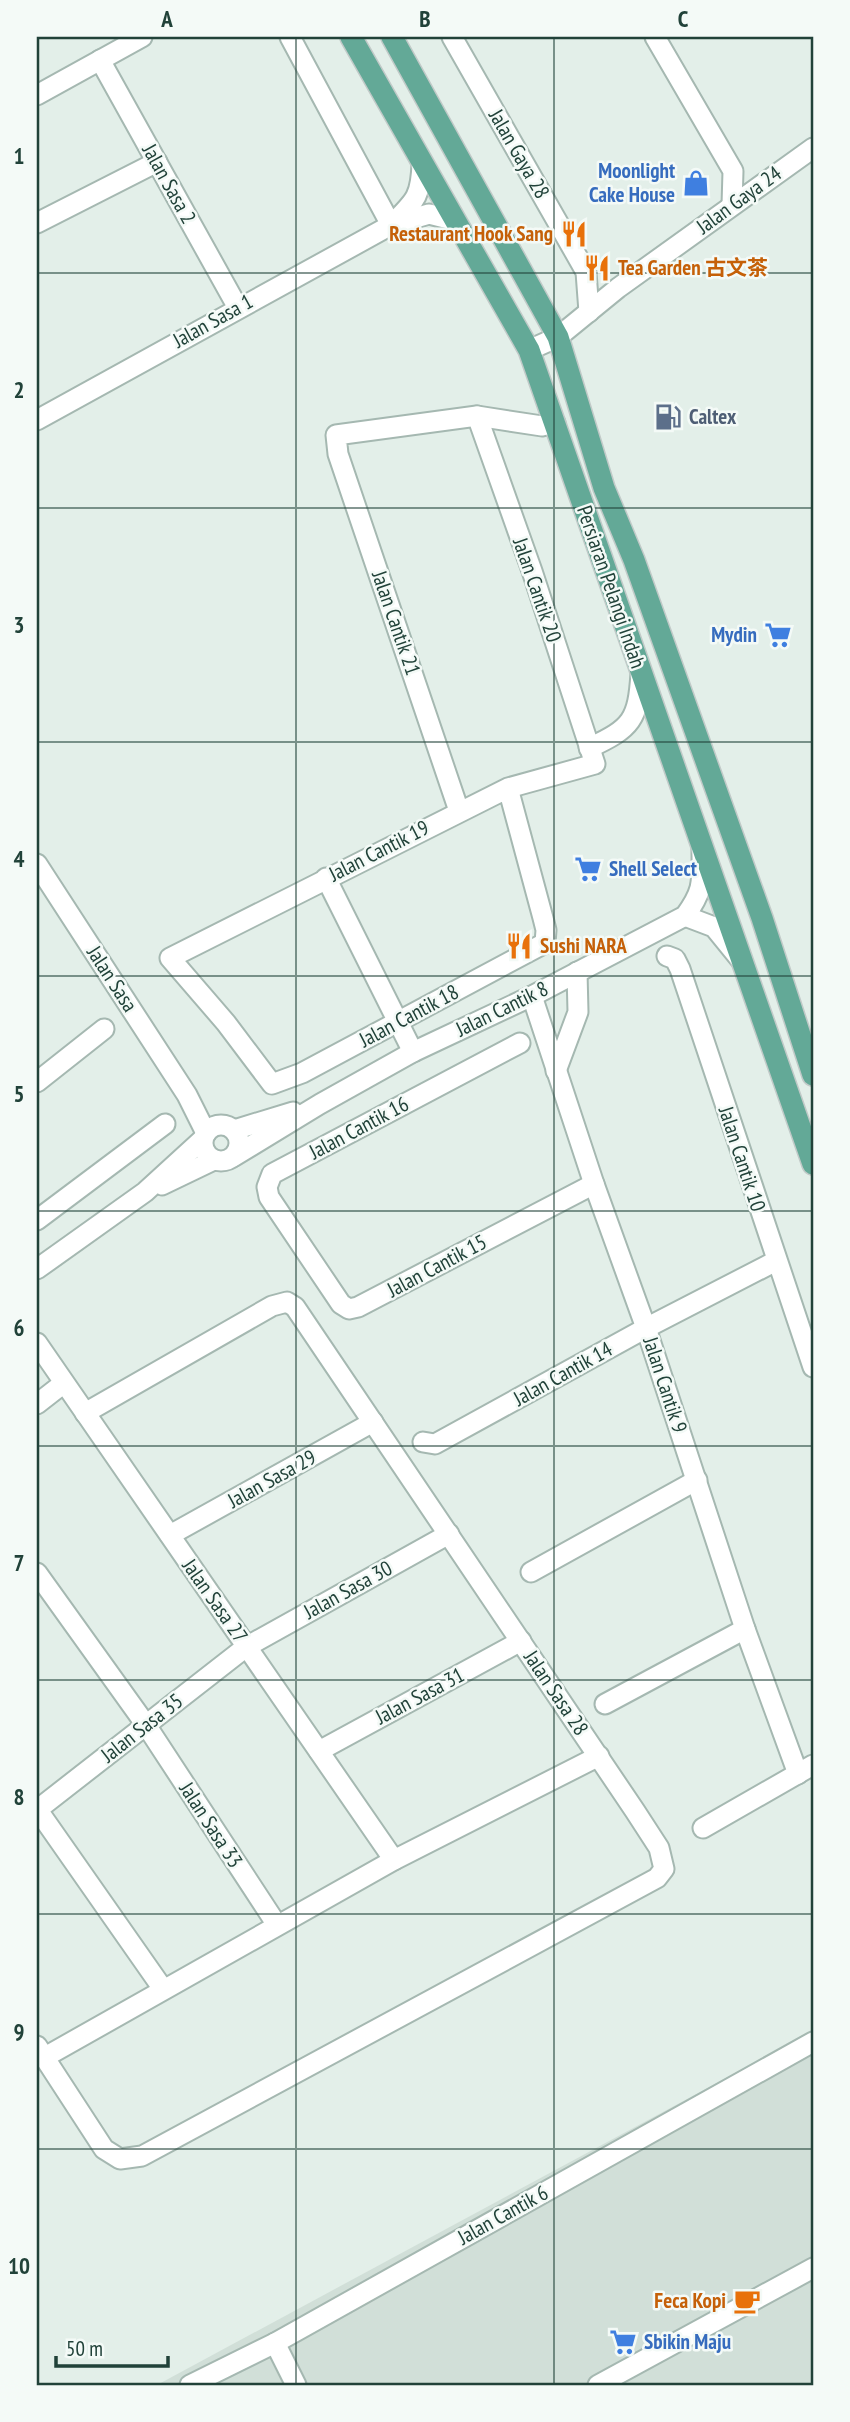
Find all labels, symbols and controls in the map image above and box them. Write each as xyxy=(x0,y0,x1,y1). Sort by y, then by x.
text: A xyxy=(160,4,173,33)
text: B xyxy=(419,4,431,33)
text: C xyxy=(678,4,689,33)
street label: Jalan Gaya 28 xyxy=(483,103,556,203)
street label: Jalan Sasa 2 xyxy=(136,138,202,228)
text: 1 xyxy=(14,141,25,170)
place label: Moonlight Cake House xyxy=(589,157,675,208)
street label: Jalan Gaya 24 xyxy=(690,159,787,240)
shop icon: Moonlight Cake House xyxy=(681,168,711,198)
restaurant icon: Restaurant Hook Sang xyxy=(559,219,589,249)
place label: Restaurant Hook Sang xyxy=(389,220,553,247)
restaurant icon: Tea Garden 古文茶 xyxy=(582,253,612,283)
place label: Tea Garden 古文茶 xyxy=(618,254,768,281)
street label: Jalan Sasa 1 xyxy=(167,288,257,354)
text: 2 xyxy=(14,375,25,404)
fuel station icon: Caltex xyxy=(653,402,683,432)
place label: Caltex xyxy=(689,403,737,430)
street label: Persiaran Pelangi Indah xyxy=(571,502,652,672)
street label: Jalan Cantik 20 xyxy=(507,533,568,646)
street label: Jalan Cantik 21 xyxy=(366,566,427,679)
text: 3 xyxy=(14,610,25,639)
supermarket icon: Mydin xyxy=(763,620,793,650)
place label: Mydin xyxy=(711,621,757,648)
street label: Jalan Cantik 19 xyxy=(323,814,433,888)
text: 4 xyxy=(14,844,25,873)
supermarket icon: Shell Select xyxy=(573,854,603,884)
place label: Shell Select xyxy=(609,855,697,882)
restaurant icon: Sushi NARA xyxy=(504,931,534,961)
place label: Sushi NARA xyxy=(540,932,627,959)
street label: Jalan Sasa xyxy=(81,940,144,1017)
street label: Jalan Cantik 8 xyxy=(450,975,552,1043)
street label: Jalan Cantik 18 xyxy=(354,978,463,1053)
text: 5 xyxy=(14,1079,25,1108)
street label: Jalan Cantik 16 xyxy=(304,1090,413,1165)
street label: Jalan Cantik 10 xyxy=(713,1102,772,1215)
street label: Jalan Cantik 15 xyxy=(382,1228,491,1303)
text: 6 xyxy=(14,1313,25,1342)
street label: Jalan Cantik 9 xyxy=(637,1333,694,1436)
street label: Jalan Cantik 14 xyxy=(508,1335,617,1412)
street label: Jalan Sasa 29 xyxy=(222,1443,321,1514)
text: 7 xyxy=(14,1548,25,1577)
street label: Jalan Sasa 27 xyxy=(176,1553,254,1648)
street label: Jalan Sasa 30 xyxy=(298,1554,397,1625)
street label: Jalan Sasa 28 xyxy=(518,1644,595,1740)
street label: Jalan Sasa 31 xyxy=(370,1661,469,1731)
street label: Jalan Sasa 35 xyxy=(95,1687,188,1769)
street label: Jalan Sasa 33 xyxy=(173,1776,249,1873)
text: 8 xyxy=(14,1782,25,1811)
text: 9 xyxy=(14,2017,25,2046)
street label: Jalan Cantik 6 xyxy=(452,2179,553,2251)
text: 10 xyxy=(8,2251,30,2280)
cafe icon: Feca Kopi xyxy=(732,2286,762,2316)
place label: Feca Kopi xyxy=(654,2287,726,2314)
scale bar xyxy=(56,2324,168,2368)
supermarket icon: Sbikin Maju xyxy=(608,2327,638,2357)
place label: Sbikin Maju xyxy=(644,2328,731,2355)
text: 50 m xyxy=(66,2335,103,2362)

